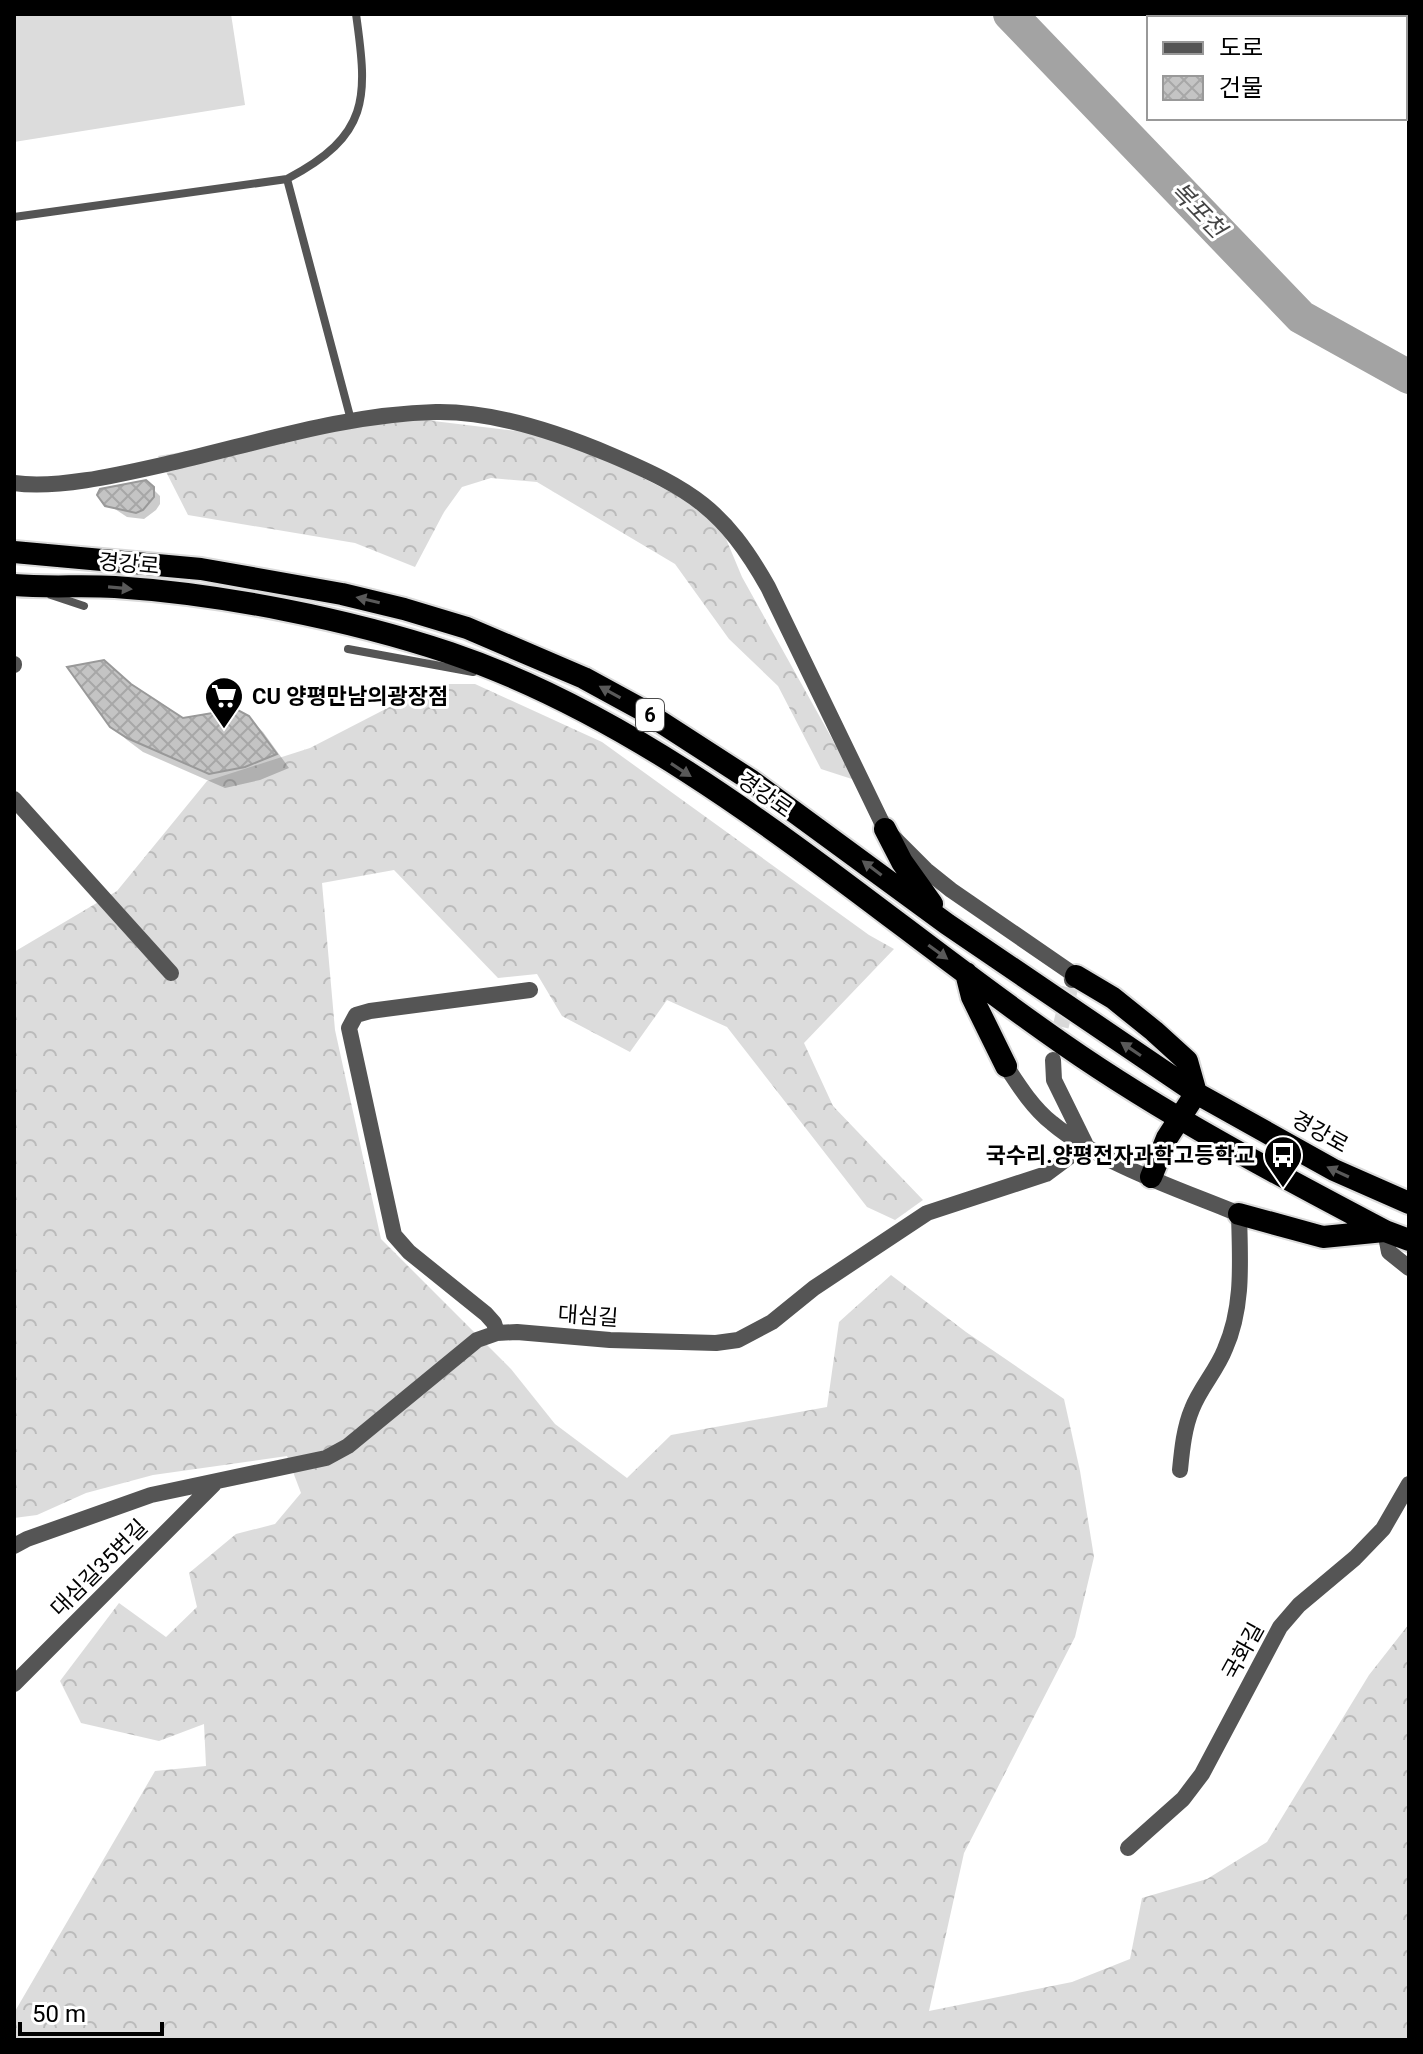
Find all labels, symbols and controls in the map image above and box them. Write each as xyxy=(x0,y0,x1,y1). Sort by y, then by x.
legend xyxy=(1147,16,1407,120)
text: 도로 xyxy=(1219,34,1263,62)
text: 건물 xyxy=(1219,74,1263,102)
water label: 복포천 xyxy=(1165,176,1233,246)
street label: 경강로 xyxy=(98,549,160,579)
one-way arrow xyxy=(108,582,133,595)
one-way arrow xyxy=(355,593,380,606)
supermarket icon: CU 양평만남의광장점 xyxy=(203,675,245,730)
place label: CU 양평만남의광장점 xyxy=(252,684,448,709)
one-way arrow xyxy=(599,685,621,699)
road number: 6 xyxy=(636,699,664,731)
one-way arrow xyxy=(670,762,691,777)
street label: 경강로 xyxy=(733,767,797,823)
one-way arrow xyxy=(862,861,883,876)
one-way arrow xyxy=(928,944,949,960)
one-way arrow xyxy=(1121,1042,1142,1057)
street label: 경강로 xyxy=(1287,1106,1353,1158)
bus stop icon: 국수리.양평전자과학고등학교 xyxy=(1262,1134,1304,1189)
place label: 국수리.양평전자과학고등학교 xyxy=(985,1143,1255,1168)
one-way arrow xyxy=(1326,1165,1349,1178)
street label: 대심길 xyxy=(557,1301,619,1331)
street label: 대심길35번길 xyxy=(46,1515,152,1621)
street label: 국화길 xyxy=(1217,1618,1269,1684)
scale bar xyxy=(20,1986,162,2036)
text: 50 m xyxy=(32,2000,86,2028)

